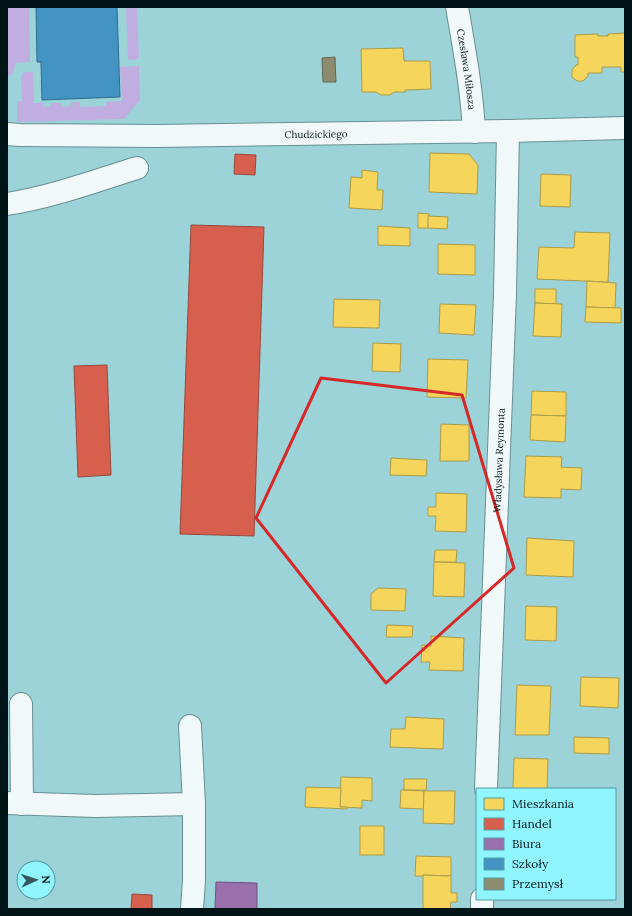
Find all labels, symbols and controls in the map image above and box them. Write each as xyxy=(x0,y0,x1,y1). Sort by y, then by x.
street label: Czesława Miłosza xyxy=(454,28,478,110)
street label: Chudzickiego xyxy=(284,127,348,141)
street label: Władysława Reymonta xyxy=(491,408,508,513)
legend xyxy=(476,788,616,900)
text: Mieszkania xyxy=(512,796,574,811)
text: Handel xyxy=(512,816,552,831)
text: Biura xyxy=(512,836,541,851)
text: Szkoły xyxy=(512,856,549,871)
north arrow xyxy=(16,860,56,900)
text: N xyxy=(39,875,53,885)
text: Przemysł xyxy=(512,876,564,891)

